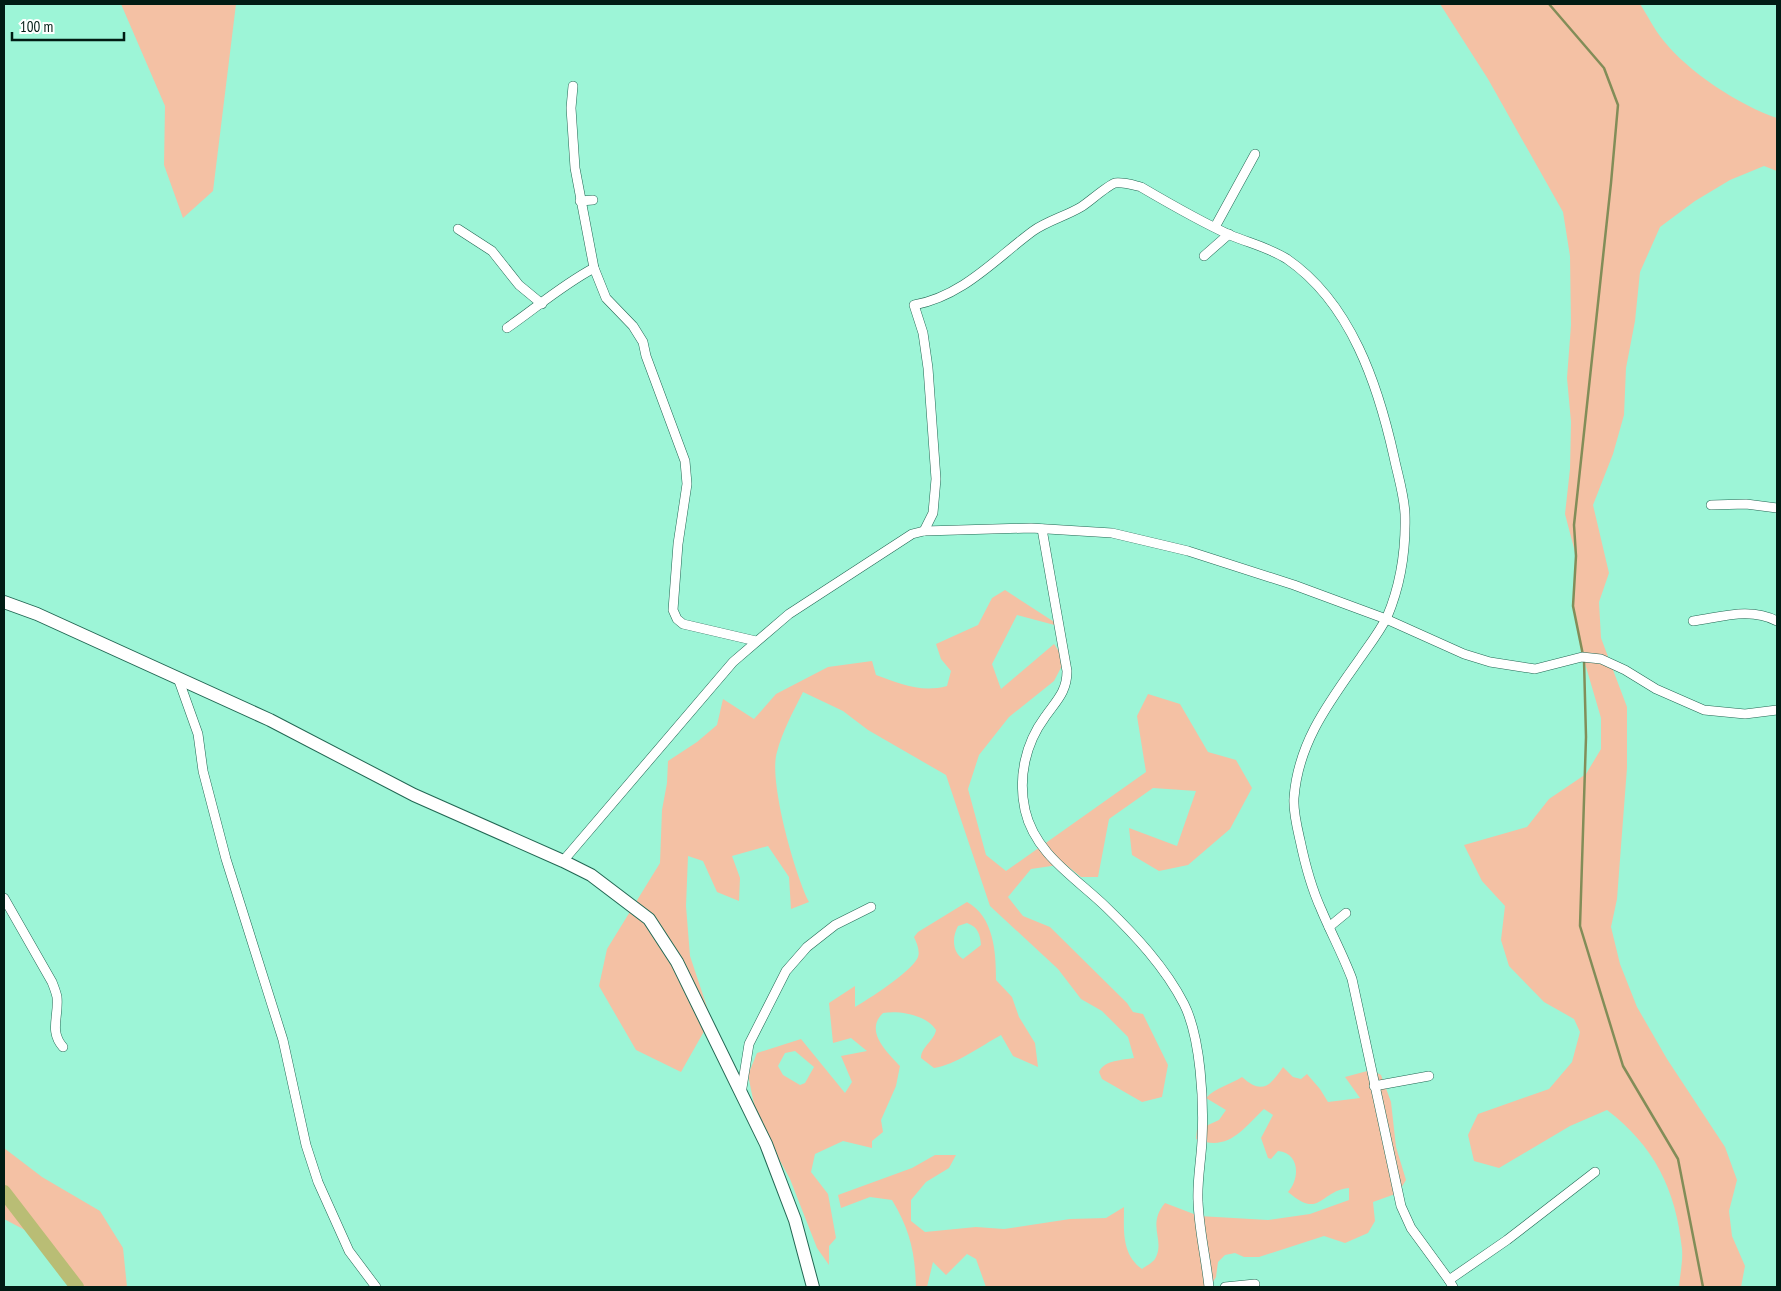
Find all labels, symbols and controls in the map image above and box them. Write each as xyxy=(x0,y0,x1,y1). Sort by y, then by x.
scale bar xyxy=(12,10,125,42)
text: 100 m xyxy=(20,17,53,36)

